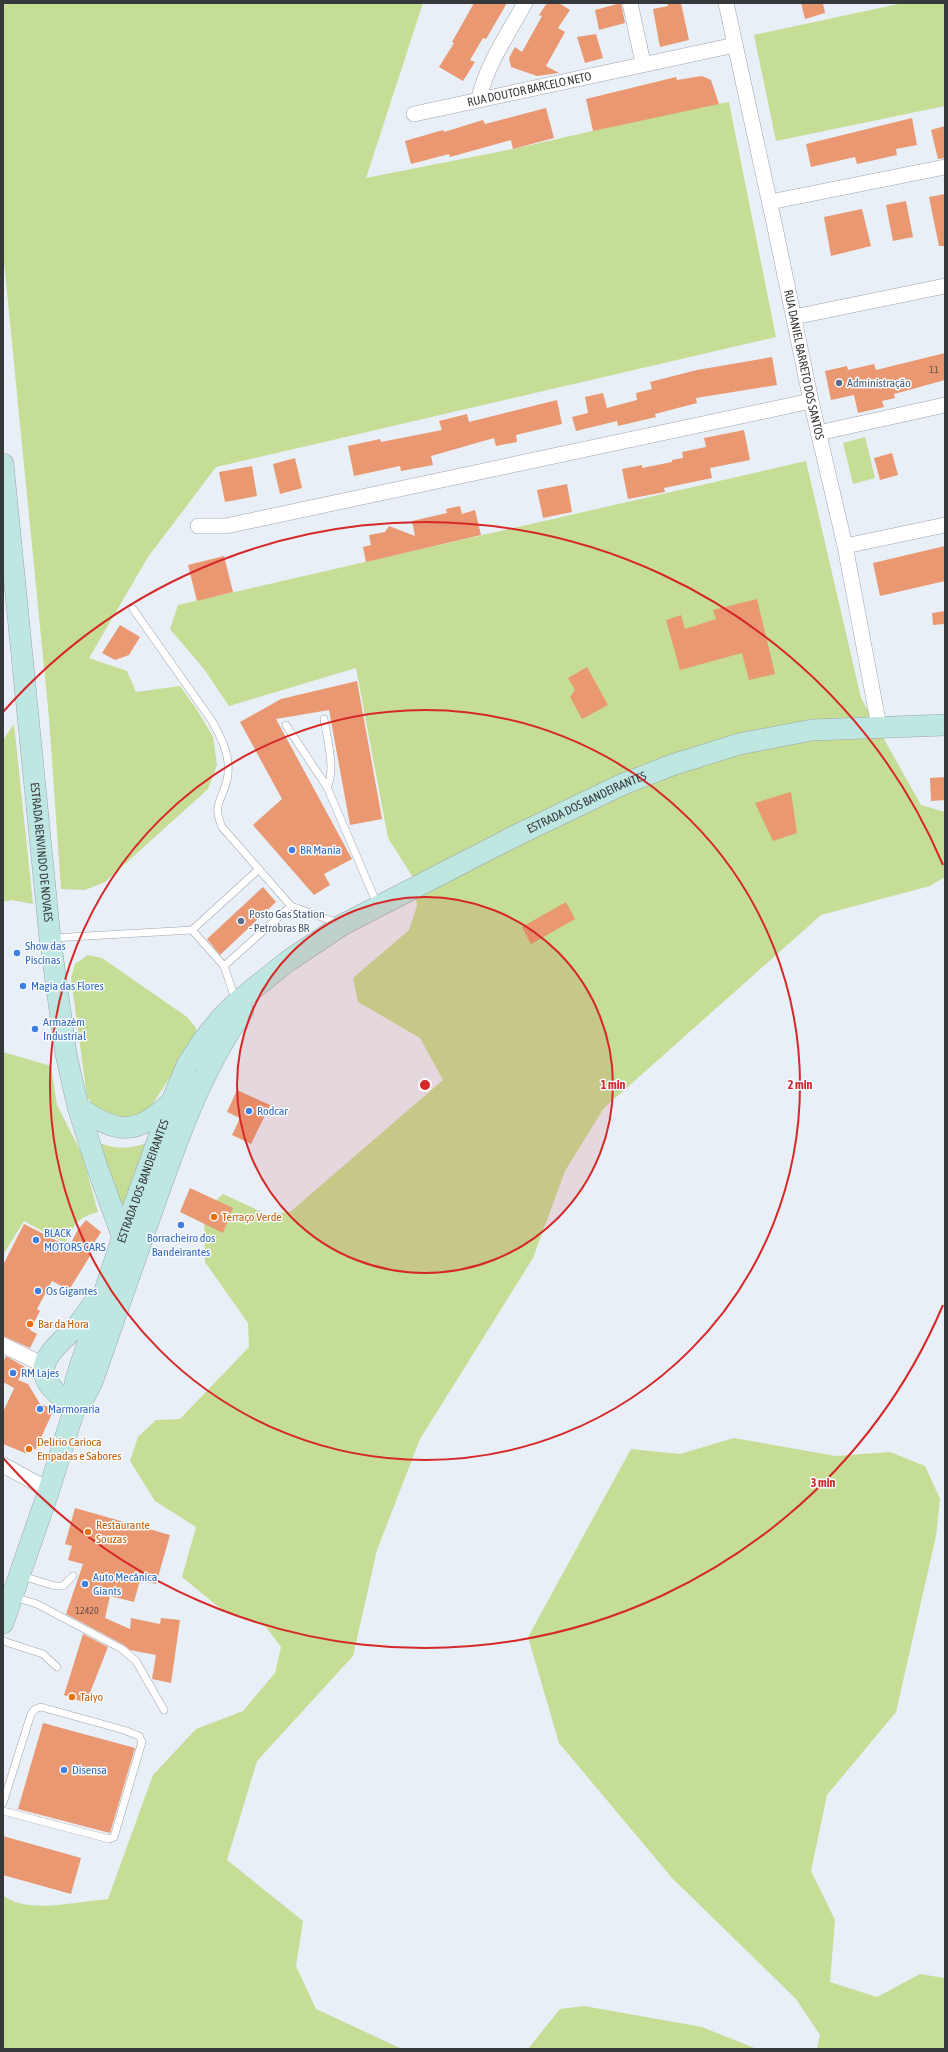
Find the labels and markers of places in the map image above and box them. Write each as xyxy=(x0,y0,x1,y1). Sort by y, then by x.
place label: Administração xyxy=(847,376,911,390)
marker: Administração xyxy=(834,378,844,388)
place label: BR Mania xyxy=(300,843,341,857)
marker: BR Mania xyxy=(287,845,297,855)
place label: Posto Gas Station - Petrobras BR xyxy=(249,907,325,935)
marker: Posto Gas Station - Petrobras BR xyxy=(236,916,246,926)
place label: Show das Piscinas xyxy=(25,939,66,967)
marker: Show das Piscinas xyxy=(12,948,22,958)
place label: Magia das Flores xyxy=(31,979,104,993)
marker: Magia das Flores xyxy=(18,981,28,991)
place label: Armazém Industrial xyxy=(43,1015,87,1043)
marker: Armazém Industrial xyxy=(30,1024,40,1034)
centre of rings xyxy=(418,1078,432,1092)
place label: Rodcar xyxy=(257,1104,288,1118)
marker: Rodcar xyxy=(244,1106,254,1116)
place label: Terraço Verde xyxy=(222,1210,282,1224)
marker: Terraço Verde xyxy=(209,1212,219,1222)
marker: Borracheiro dos Bandeirantes xyxy=(176,1220,186,1230)
place label: BLACK MOTORS CARS xyxy=(44,1226,106,1254)
place label: Borracheiro dos Bandeirantes xyxy=(147,1231,215,1259)
marker: BLACK MOTORS CARS xyxy=(31,1235,41,1245)
place label: Os Gigantes xyxy=(46,1284,97,1298)
marker: Os Gigantes xyxy=(33,1286,43,1296)
place label: Bar da Hora xyxy=(38,1317,89,1331)
marker: Bar da Hora xyxy=(25,1319,35,1329)
place label: RM Lajes xyxy=(21,1366,59,1380)
marker: RM Lajes xyxy=(8,1368,18,1378)
place label: Marmoraria xyxy=(48,1402,100,1416)
marker: Marmoraria xyxy=(35,1404,45,1414)
place label: Delírio Carioca Empadas e Sabores xyxy=(37,1435,121,1463)
marker: Delírio Carioca Empadas e Sabores xyxy=(24,1444,34,1454)
place label: Restaurante Souzas xyxy=(96,1518,150,1546)
marker: Restaurante Souzas xyxy=(83,1527,93,1537)
place label: Auto Mecânica Giants xyxy=(93,1570,157,1598)
marker: Auto Mecânica Giants xyxy=(80,1579,90,1589)
place label: Taiyo xyxy=(80,1690,104,1704)
marker: Taiyo xyxy=(67,1692,77,1702)
place label: Disensa xyxy=(72,1763,107,1777)
marker: Disensa xyxy=(59,1765,69,1775)

